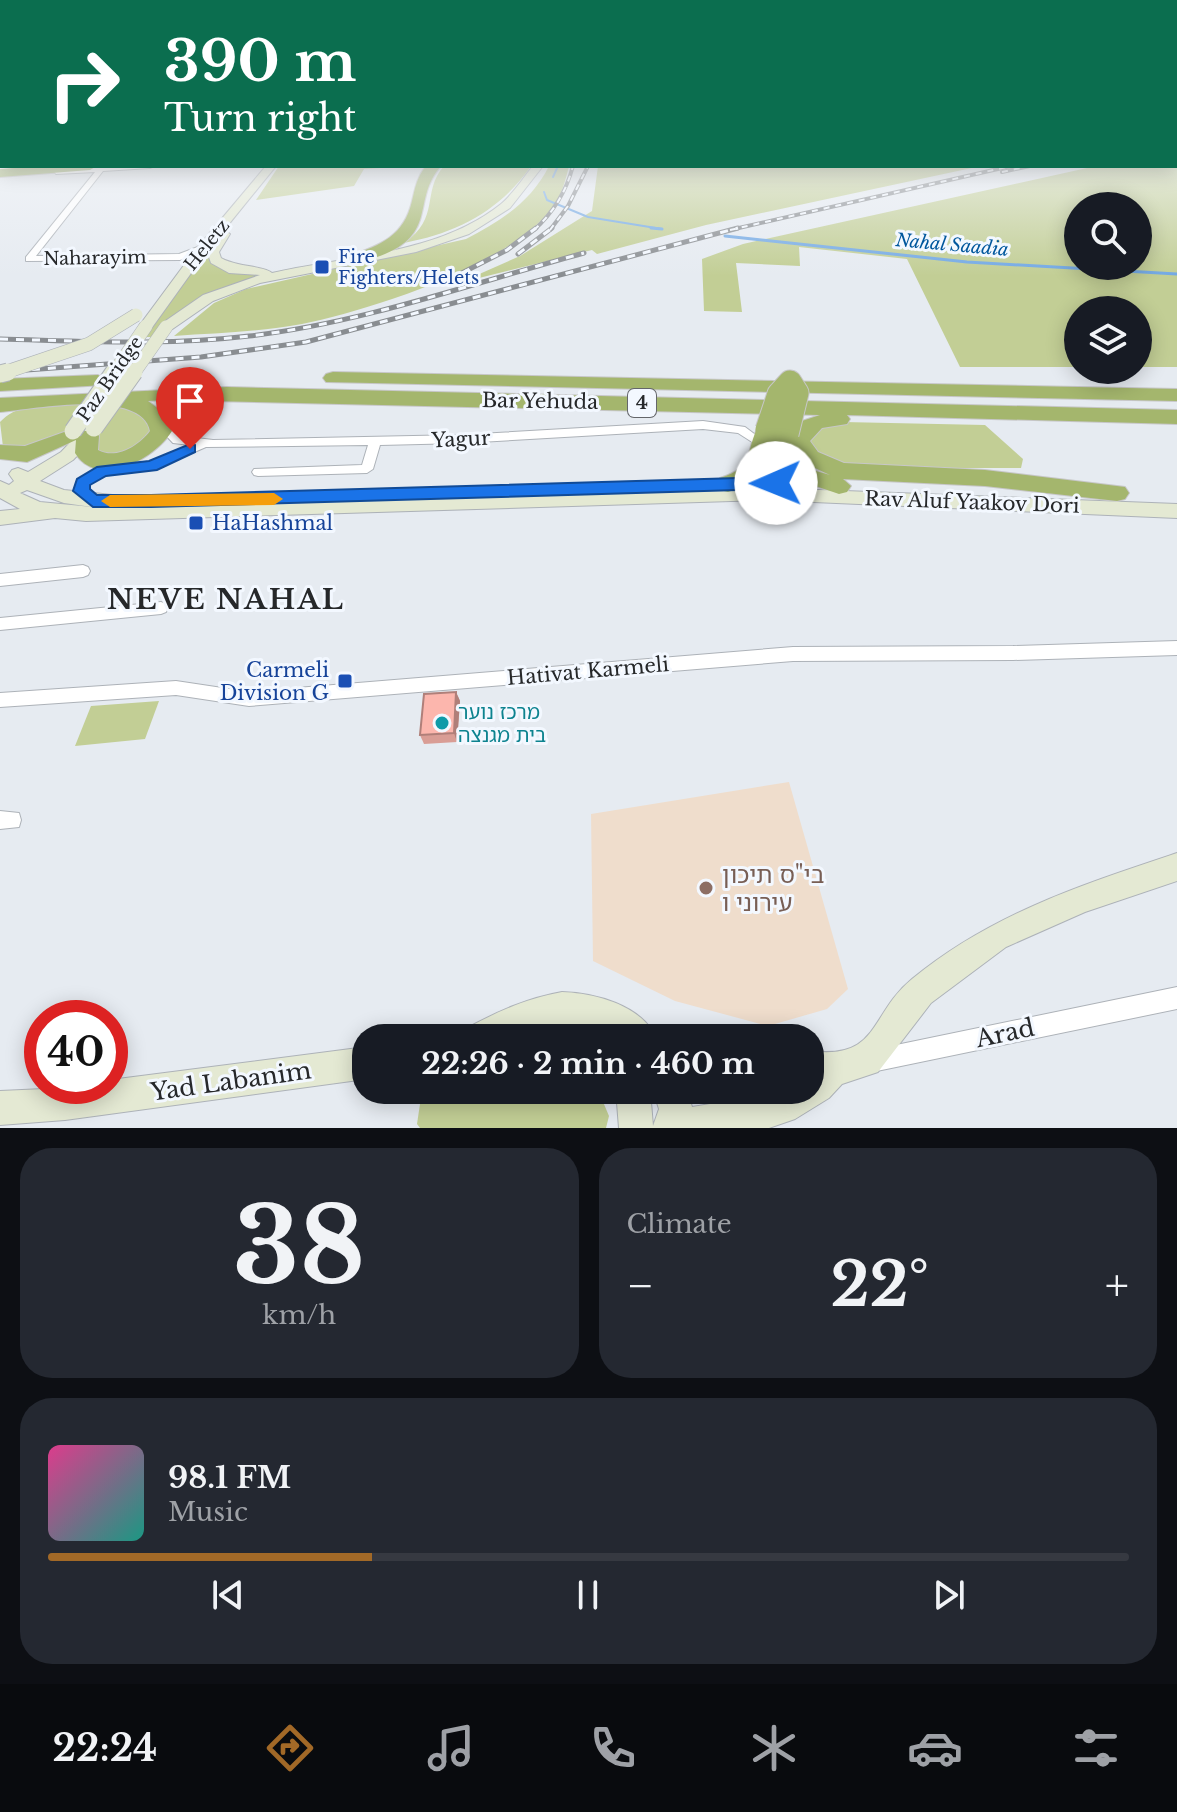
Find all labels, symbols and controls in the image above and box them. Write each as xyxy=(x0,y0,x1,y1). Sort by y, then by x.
text: 390 m xyxy=(164,27,357,96)
icon: right xyxy=(32,32,136,136)
text: Turn right xyxy=(164,96,357,141)
map controls xyxy=(1064,192,1152,384)
button: search xyxy=(1064,192,1152,280)
street label: Heletz xyxy=(180,215,234,275)
water label: Nahal Saadia xyxy=(893,229,1010,261)
street label: Naharayim xyxy=(43,246,147,270)
place label: Fire Fighters/Helets xyxy=(338,246,479,289)
marker: Fire Fighters/Helets xyxy=(313,258,331,276)
button: layers xyxy=(1064,296,1152,384)
street label: Paz Bridge xyxy=(73,332,147,426)
pin xyxy=(156,367,224,449)
icon: arrive xyxy=(168,379,212,423)
street label: Bar Yehuda xyxy=(482,388,599,414)
road number: 4 xyxy=(628,389,656,417)
street label: Yagur xyxy=(430,425,491,453)
position arrow xyxy=(734,441,818,525)
street label: Rav Aluf Yaakov Dori xyxy=(864,486,1080,518)
place label: HaHashmal xyxy=(212,511,333,535)
marker: HaHashmal xyxy=(187,514,205,532)
district label: NEVE NAHAL xyxy=(107,582,345,617)
street label: Hativat Karmeli xyxy=(506,652,670,690)
place label: Carmeli Division G xyxy=(220,658,329,705)
marker: Carmeli Division G xyxy=(336,672,354,690)
place label: מרכז נוער בית מגנצה xyxy=(458,700,546,747)
marker: מרכז נוער בית מגנצה xyxy=(433,714,451,732)
place label: בי"ס תיכון עירוני ו xyxy=(722,860,824,917)
marker: בי"ס תיכון עירוני ו xyxy=(697,879,715,897)
speed limit sign: 40 xyxy=(24,1000,128,1104)
street label: Arad xyxy=(972,1013,1037,1054)
text: 22:26 · 2 min · 460 m xyxy=(421,1045,755,1082)
street label: Yad Labanim xyxy=(148,1055,313,1107)
text: 38 xyxy=(233,1182,365,1311)
text: Climate xyxy=(627,1208,732,1240)
text: 22° xyxy=(831,1248,929,1322)
text: − xyxy=(627,1258,654,1313)
text: + xyxy=(1105,1258,1129,1313)
text: km/h xyxy=(262,1299,336,1331)
text: 98.1 FM xyxy=(168,1459,291,1496)
text: Music xyxy=(168,1496,248,1528)
icon: previous xyxy=(206,1573,250,1617)
icon: pause xyxy=(566,1573,610,1617)
icon: next xyxy=(927,1573,971,1617)
icon: directions xyxy=(262,1720,318,1776)
icon: music xyxy=(423,1720,479,1776)
icon: phone xyxy=(585,1720,641,1776)
icon: climate xyxy=(746,1720,802,1776)
icon: car xyxy=(907,1720,963,1776)
icon: filters xyxy=(1068,1720,1124,1776)
text: 22:24 xyxy=(53,1726,157,1771)

